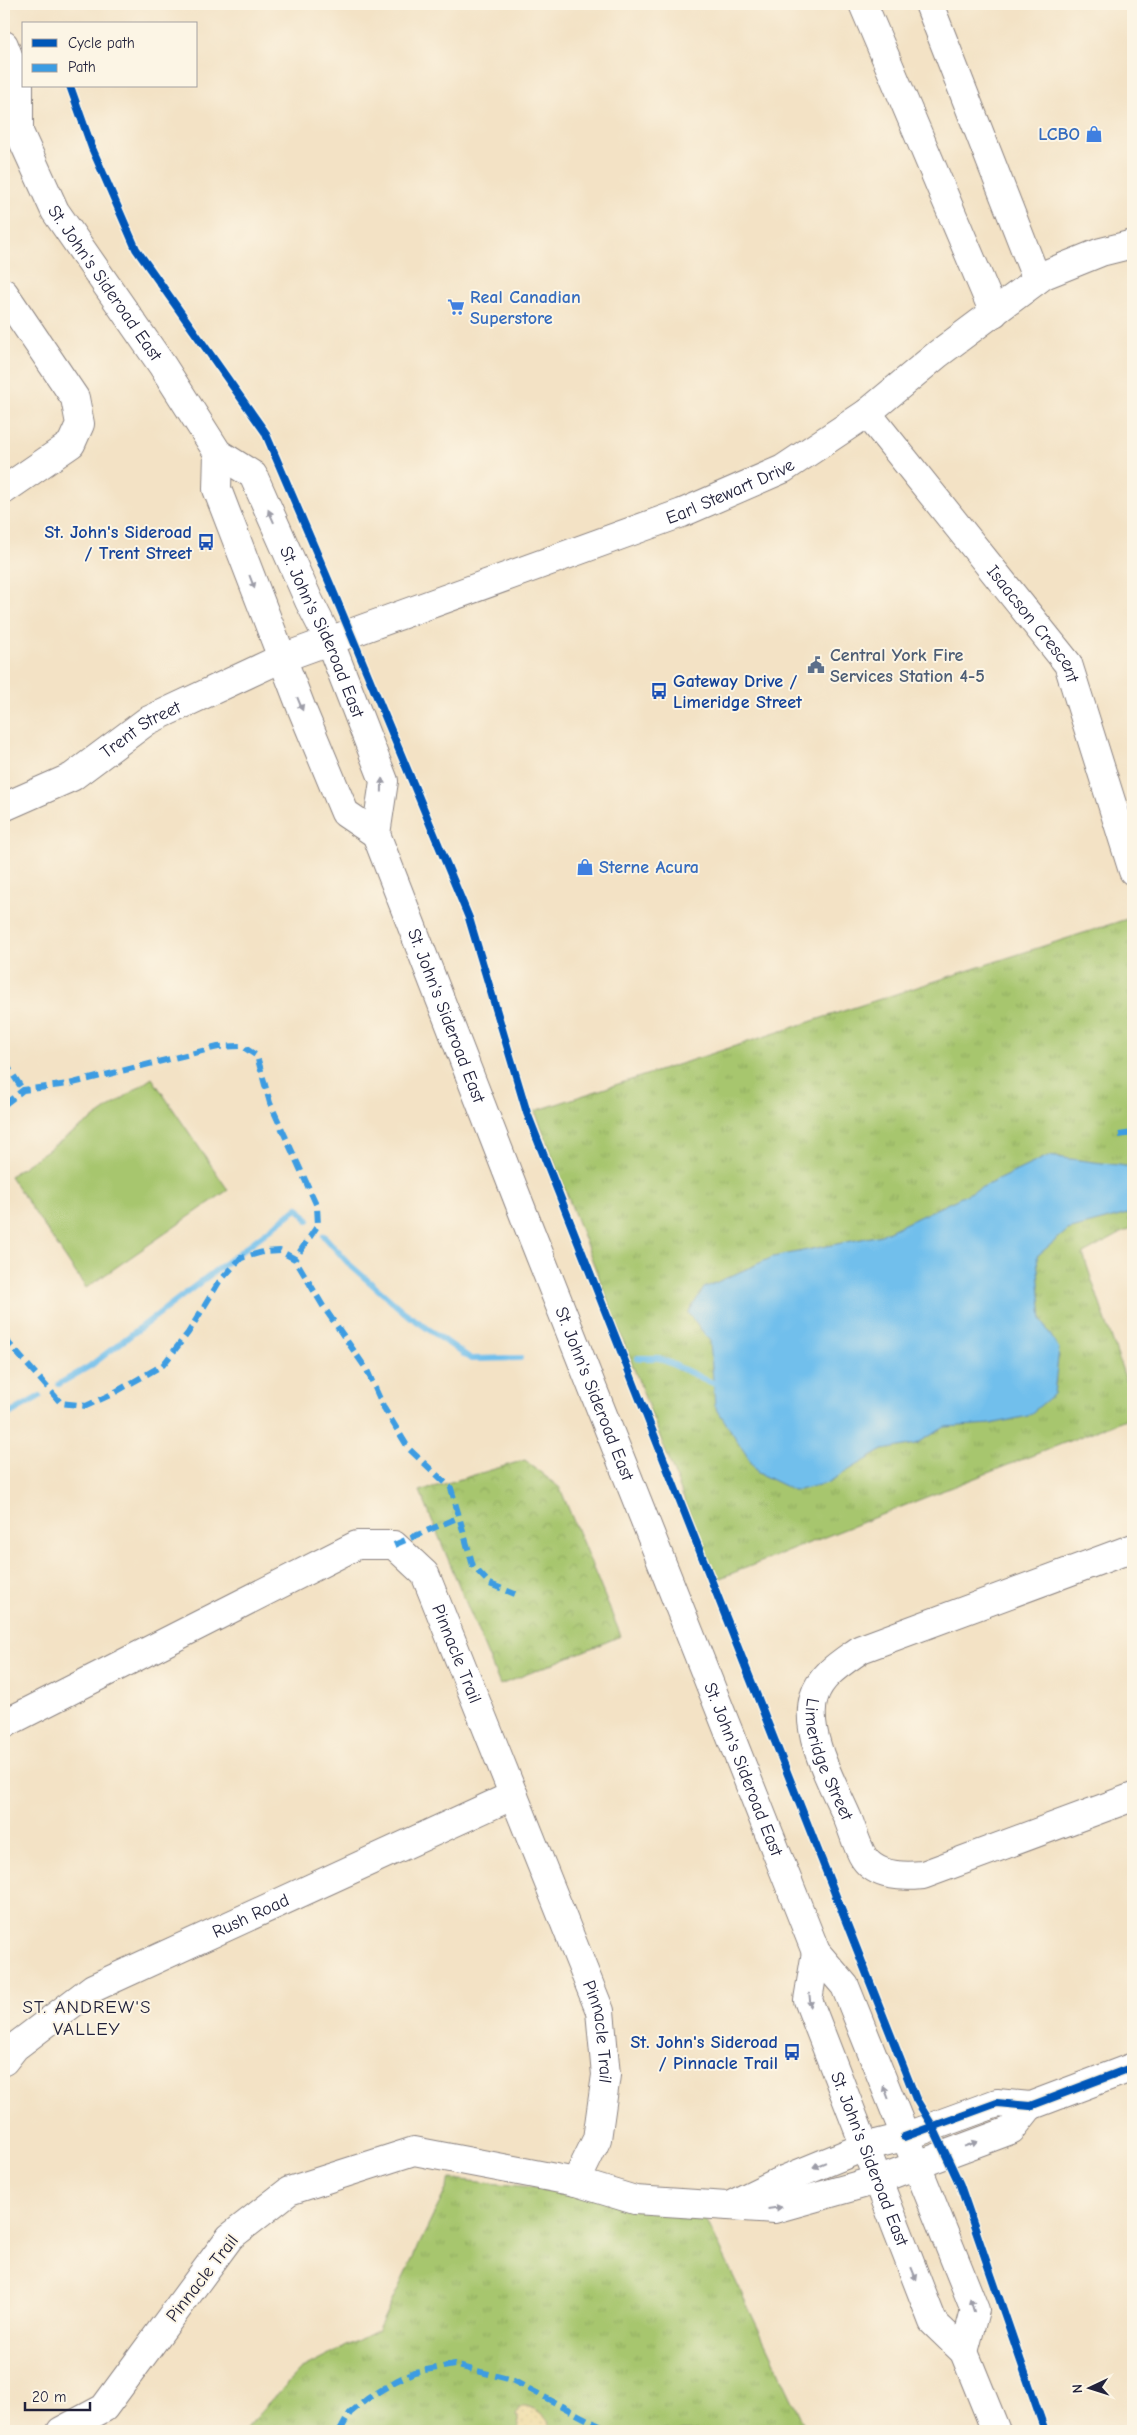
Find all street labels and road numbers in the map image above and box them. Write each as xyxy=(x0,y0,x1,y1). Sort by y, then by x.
street label: St. John's Sideroad East xyxy=(43,201,166,366)
street label: Earl Stewart Drive xyxy=(663,454,799,529)
street label: St. John's Sideroad East xyxy=(275,543,369,721)
street label: Isaacson Crescent xyxy=(982,561,1083,686)
street label: Trent Street xyxy=(96,696,185,763)
street label: St. John's Sideroad East xyxy=(403,926,490,1107)
street label: St. John's Sideroad East xyxy=(550,1304,638,1484)
street label: Pinnacle Trail xyxy=(427,1601,486,1706)
street label: St. John's Sideroad East xyxy=(699,1680,787,1860)
street label: Limeridge Street xyxy=(800,1696,858,1824)
street label: Rush Road xyxy=(209,1890,292,1943)
street label: Pinnacle Trail xyxy=(578,1977,616,2084)
street label: St. John's Sideroad East xyxy=(826,2069,913,2250)
street label: Pinnacle Trail xyxy=(162,2231,243,2326)

